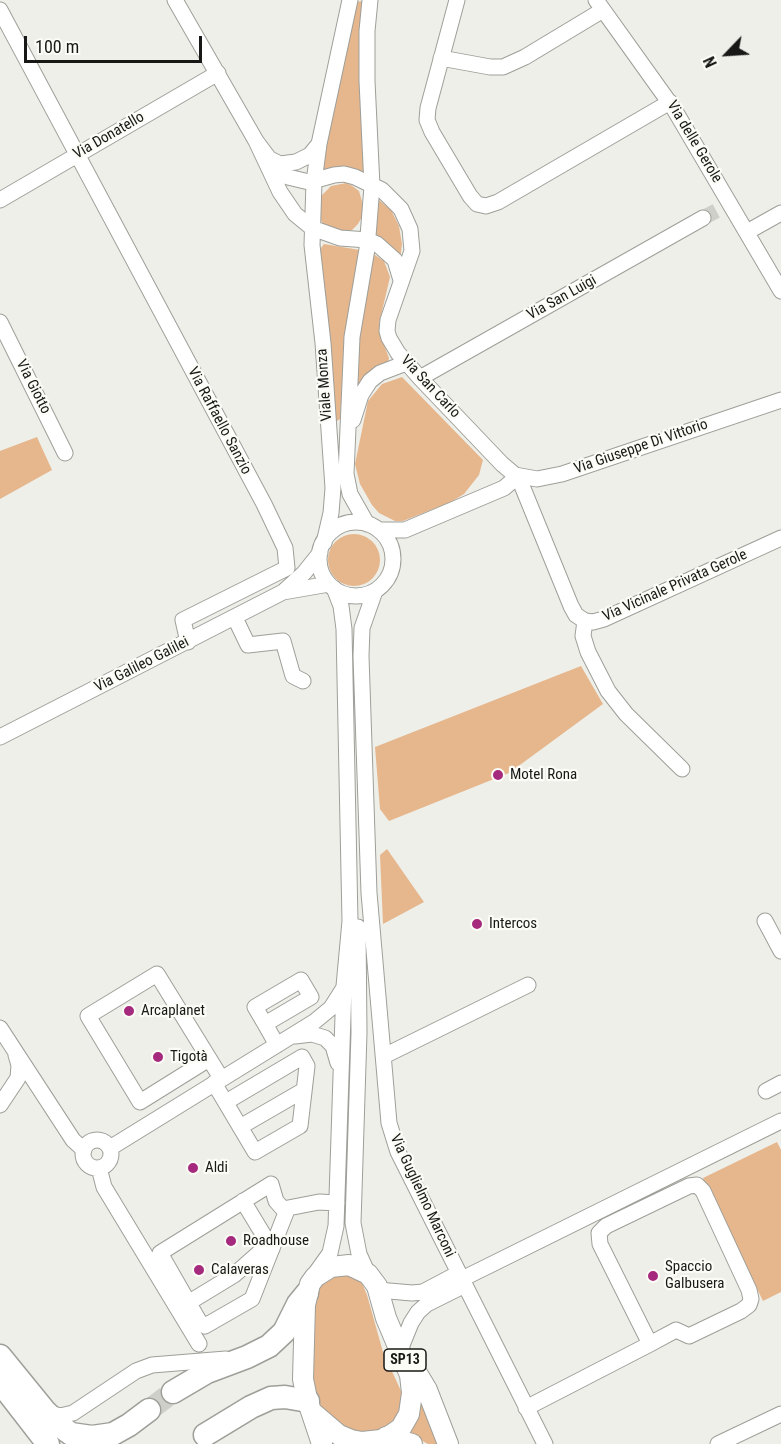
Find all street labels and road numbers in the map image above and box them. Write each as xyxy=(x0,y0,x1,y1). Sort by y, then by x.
street label: Via delle Gerole xyxy=(662,98,726,186)
street label: Via Donatello xyxy=(70,108,148,164)
street label: Via San Luigi xyxy=(524,272,600,324)
street label: Viale Monza xyxy=(313,348,337,422)
street label: Via San Carlo xyxy=(396,352,464,422)
street label: Via Giotto xyxy=(12,357,54,417)
street label: Via Raffaello Sanzio xyxy=(183,364,255,478)
street label: Via Giuseppe Di Vittorio xyxy=(572,416,710,478)
street label: Via Vicinale Privata Gerole xyxy=(600,546,750,626)
street label: Via Galileo Galilei xyxy=(92,633,192,697)
street label: Via Guglielmo Marconi xyxy=(386,1132,458,1260)
road number: SP13 xyxy=(384,1349,426,1371)

